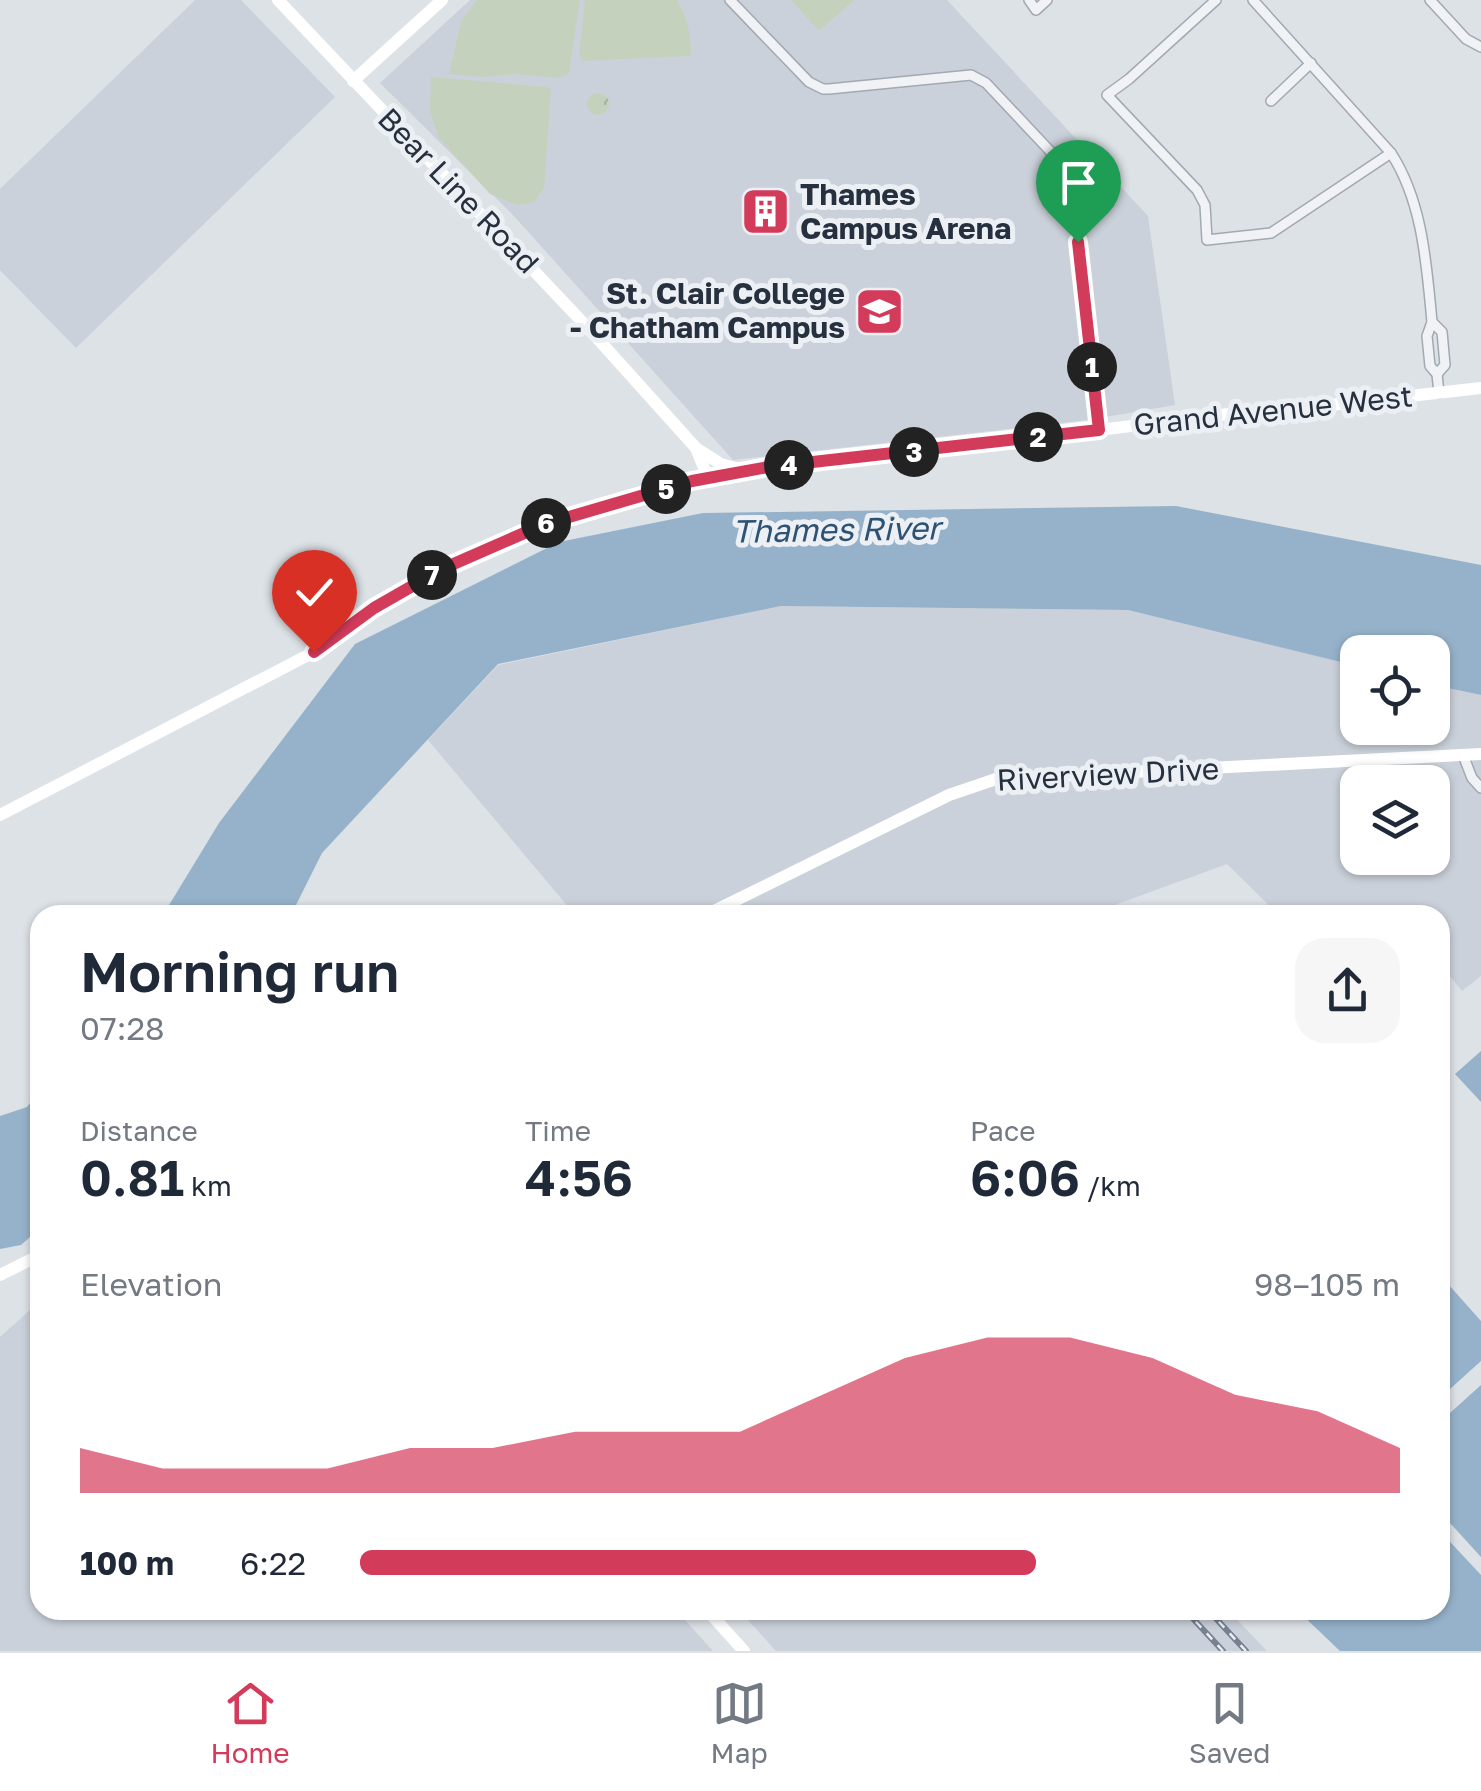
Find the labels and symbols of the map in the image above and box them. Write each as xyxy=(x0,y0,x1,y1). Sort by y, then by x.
street label: Bear Line Road xyxy=(371,100,547,280)
pin xyxy=(1036,140,1121,243)
place label: Thames Campus Arena xyxy=(800,176,1011,246)
building icon: Thames Campus Arena xyxy=(739,186,791,238)
place label: St. Clair College - Chatham Campus xyxy=(570,275,845,345)
school or university icon: St. Clair College - Chatham Campus xyxy=(854,285,906,337)
pin: 1 xyxy=(1067,342,1117,392)
street label: Grand Avenue West xyxy=(1132,377,1414,443)
pin: 2 xyxy=(1013,412,1063,462)
pin: 3 xyxy=(889,427,939,477)
pin: 4 xyxy=(764,440,814,490)
pin: 5 xyxy=(641,464,691,514)
pin: 6 xyxy=(521,498,571,548)
water label: Thames River xyxy=(732,508,945,550)
pin xyxy=(272,550,357,653)
pin: 7 xyxy=(407,550,457,600)
street label: Riverview Drive xyxy=(996,750,1220,798)

